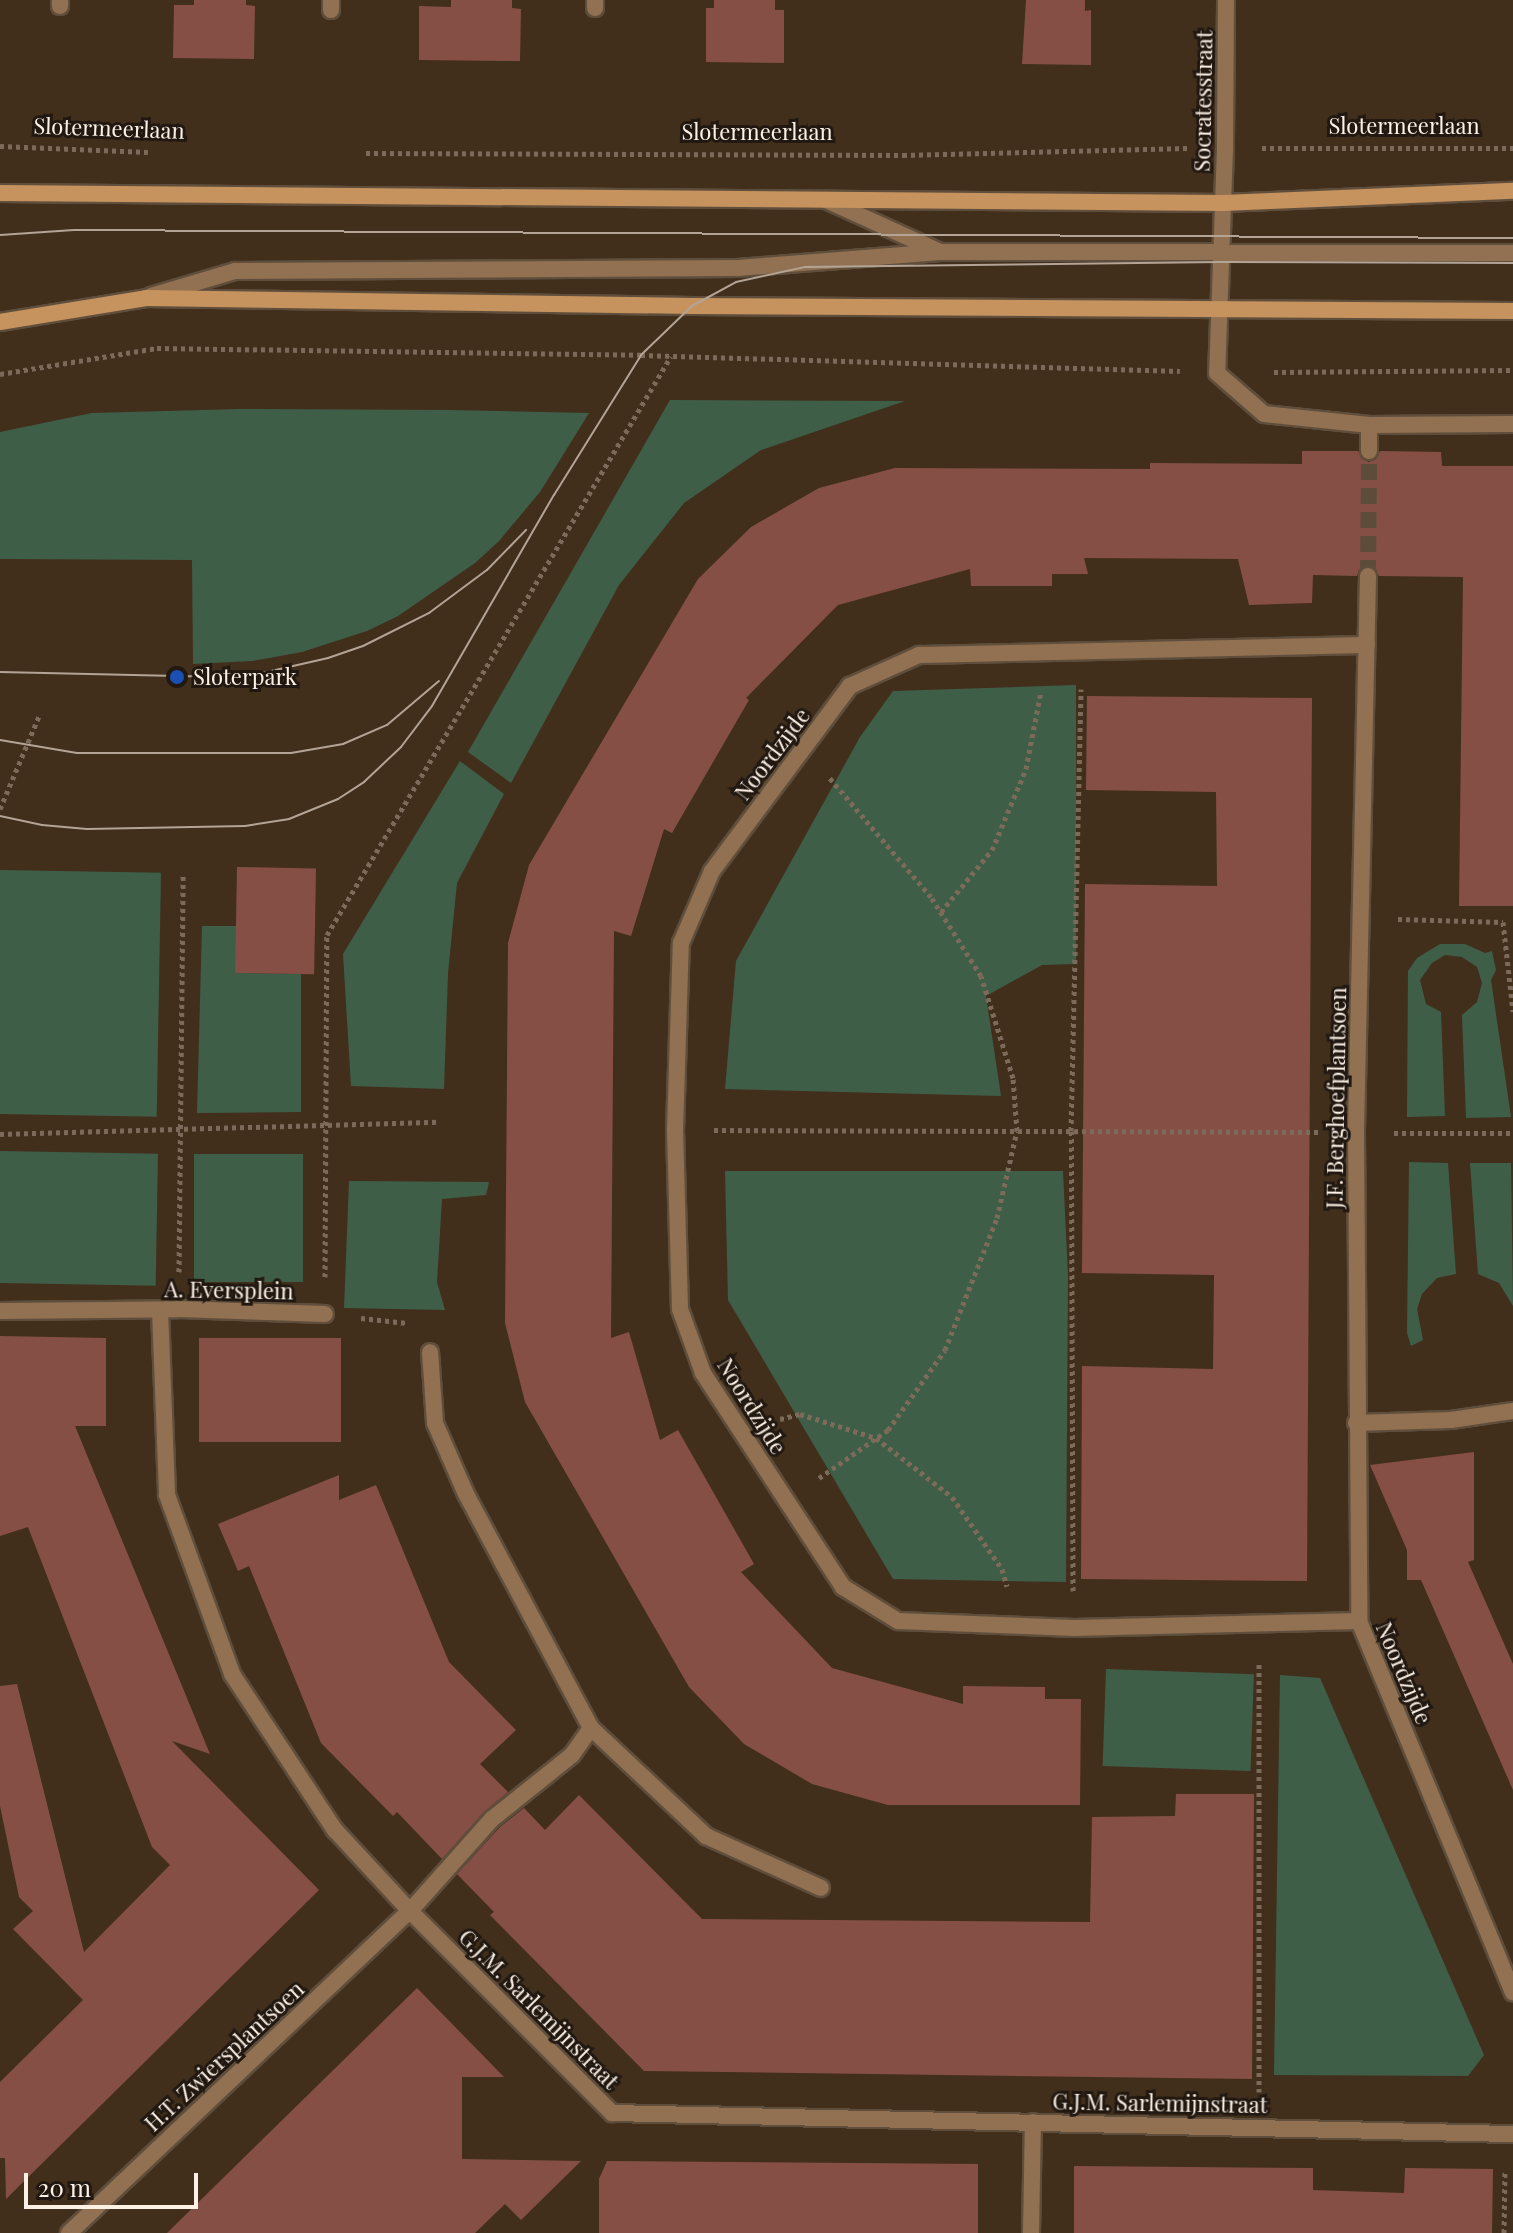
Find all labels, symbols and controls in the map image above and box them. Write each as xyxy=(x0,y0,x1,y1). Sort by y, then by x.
street label: Socratesstraat xyxy=(1189,30,1217,172)
street label: Slotermeerlaan xyxy=(33,112,185,144)
street label: Slotermeerlaan xyxy=(1328,113,1480,139)
street label: Slotermeerlaan xyxy=(681,119,833,145)
place label: Sloterpark xyxy=(193,664,297,690)
marker: Sloterpark xyxy=(168,668,186,686)
street label: Noordzijde xyxy=(729,703,815,805)
street label: J.F. Berghoefplantsoen xyxy=(1321,987,1351,1209)
street label: A. Eversplein xyxy=(164,1276,294,1304)
street label: Noordzijde xyxy=(712,1353,792,1459)
street label: Noordzijde xyxy=(1371,1618,1437,1728)
street label: G.J.M. Sarlemijnstraat xyxy=(454,1924,624,2094)
street label: H.T. Zwiersplantsoen xyxy=(139,1975,309,2137)
street label: G.J.M. Sarlemijnstraat xyxy=(1052,2088,1268,2118)
scale bar xyxy=(28,2157,202,2207)
text: 20 m xyxy=(38,2171,91,2203)

